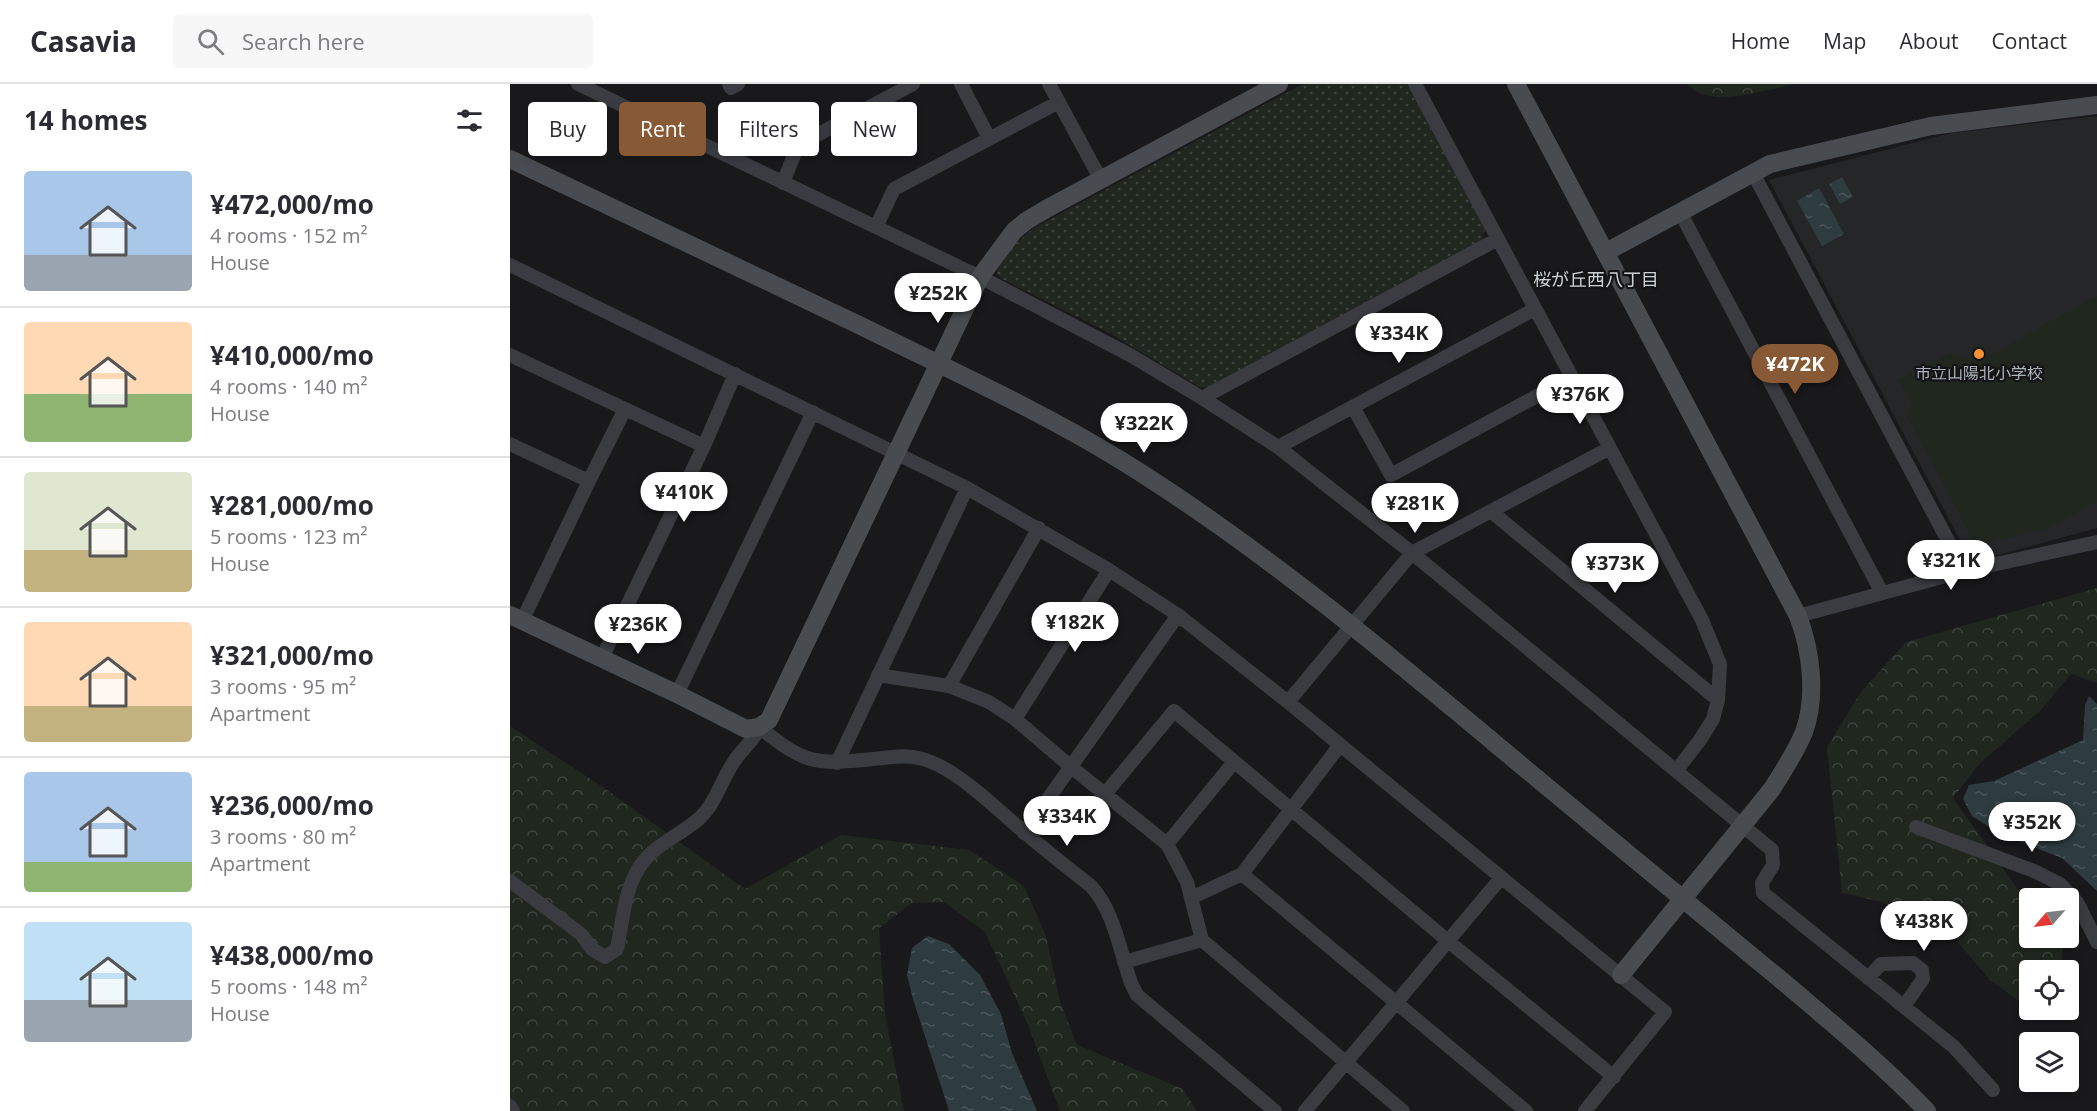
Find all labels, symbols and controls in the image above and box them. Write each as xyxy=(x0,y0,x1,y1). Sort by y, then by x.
search box xyxy=(173,14,593,68)
text: Casavia xyxy=(30,22,137,60)
icon: search xyxy=(194,25,227,58)
text: Search here xyxy=(242,26,365,56)
text: Home xyxy=(1731,27,1790,55)
text: Map xyxy=(1823,27,1866,55)
text: About xyxy=(1899,27,1959,55)
text: Contact xyxy=(1992,27,2067,55)
text: 14 homes xyxy=(24,102,148,138)
chip: Buy xyxy=(528,102,607,156)
chip: Rent xyxy=(619,102,706,156)
chip: Filters xyxy=(718,102,819,156)
chip: New xyxy=(831,102,917,156)
icon: filters xyxy=(453,104,486,137)
text: ¥472,000/mo xyxy=(210,186,374,222)
icon: home xyxy=(72,195,144,267)
text: 4 rooms · 152 m² xyxy=(210,222,368,249)
text: House xyxy=(210,249,270,276)
district label: 桜が丘西八丁目 xyxy=(1533,267,1659,291)
pin: ¥252K xyxy=(896,273,980,324)
text: ¥252K xyxy=(908,279,968,306)
pin: ¥334K xyxy=(1357,313,1441,364)
text: ¥334K xyxy=(1369,319,1429,346)
text: ¥410,000/mo xyxy=(210,337,374,373)
pin: ¥472K xyxy=(1753,344,1837,395)
icon: home xyxy=(72,346,144,418)
marker: 市立山陽北小学校 xyxy=(1972,347,1986,361)
text: ¥472K xyxy=(1765,350,1825,377)
place label: 市立山陽北小学校 xyxy=(1915,362,2043,384)
text: 4 rooms · 140 m² xyxy=(210,373,368,400)
pin: ¥376K xyxy=(1538,374,1622,425)
text: ¥376K xyxy=(1550,380,1610,407)
text: House xyxy=(210,400,270,427)
pin: ¥322K xyxy=(1102,403,1186,454)
text: ¥322K xyxy=(1114,409,1174,436)
pin: ¥410K xyxy=(642,472,726,523)
text: ¥410K xyxy=(654,478,714,505)
pin: ¥281K xyxy=(1373,483,1457,534)
text: ¥281,000/mo xyxy=(210,487,374,523)
text: ¥281K xyxy=(1385,489,1445,516)
icon: home xyxy=(72,496,144,568)
text: 5 rooms · 123 m² xyxy=(210,523,368,550)
pin: ¥321K xyxy=(1909,540,1993,591)
pin: ¥373K xyxy=(1573,543,1657,594)
text: ¥321K xyxy=(1921,546,1981,573)
text: ¥373K xyxy=(1585,549,1645,576)
text: House xyxy=(210,550,270,577)
pin: ¥182K xyxy=(1033,602,1117,653)
pin: ¥236K xyxy=(596,604,680,655)
text: ¥182K xyxy=(1045,608,1105,635)
text: ¥236K xyxy=(608,610,668,637)
text: ¥321,000/mo xyxy=(210,637,374,673)
icon: home xyxy=(72,646,144,718)
text: 3 rooms · 95 m² xyxy=(210,673,356,700)
text: Apartment xyxy=(210,700,310,727)
text: ¥236,000/mo xyxy=(210,787,374,823)
icon: home xyxy=(72,796,144,868)
pin: ¥334K xyxy=(1025,796,1109,847)
text: ¥334K xyxy=(1037,802,1097,829)
pin: ¥352K xyxy=(1990,802,2074,853)
text: ¥352K xyxy=(2002,808,2062,835)
text: 3 rooms · 80 m² xyxy=(210,823,356,850)
text: Apartment xyxy=(210,850,310,877)
north arrow xyxy=(2019,888,2079,948)
map controls xyxy=(2019,888,2079,1092)
pin: ¥438K xyxy=(1882,901,1966,952)
text: ¥438K xyxy=(1894,907,1954,934)
text: ¥438,000/mo xyxy=(210,937,374,973)
icon: home xyxy=(72,946,144,1018)
button: locate xyxy=(2019,960,2079,1020)
text: 5 rooms · 148 m² xyxy=(210,973,368,1000)
text: House xyxy=(210,1000,270,1027)
button: layers xyxy=(2019,1032,2079,1092)

